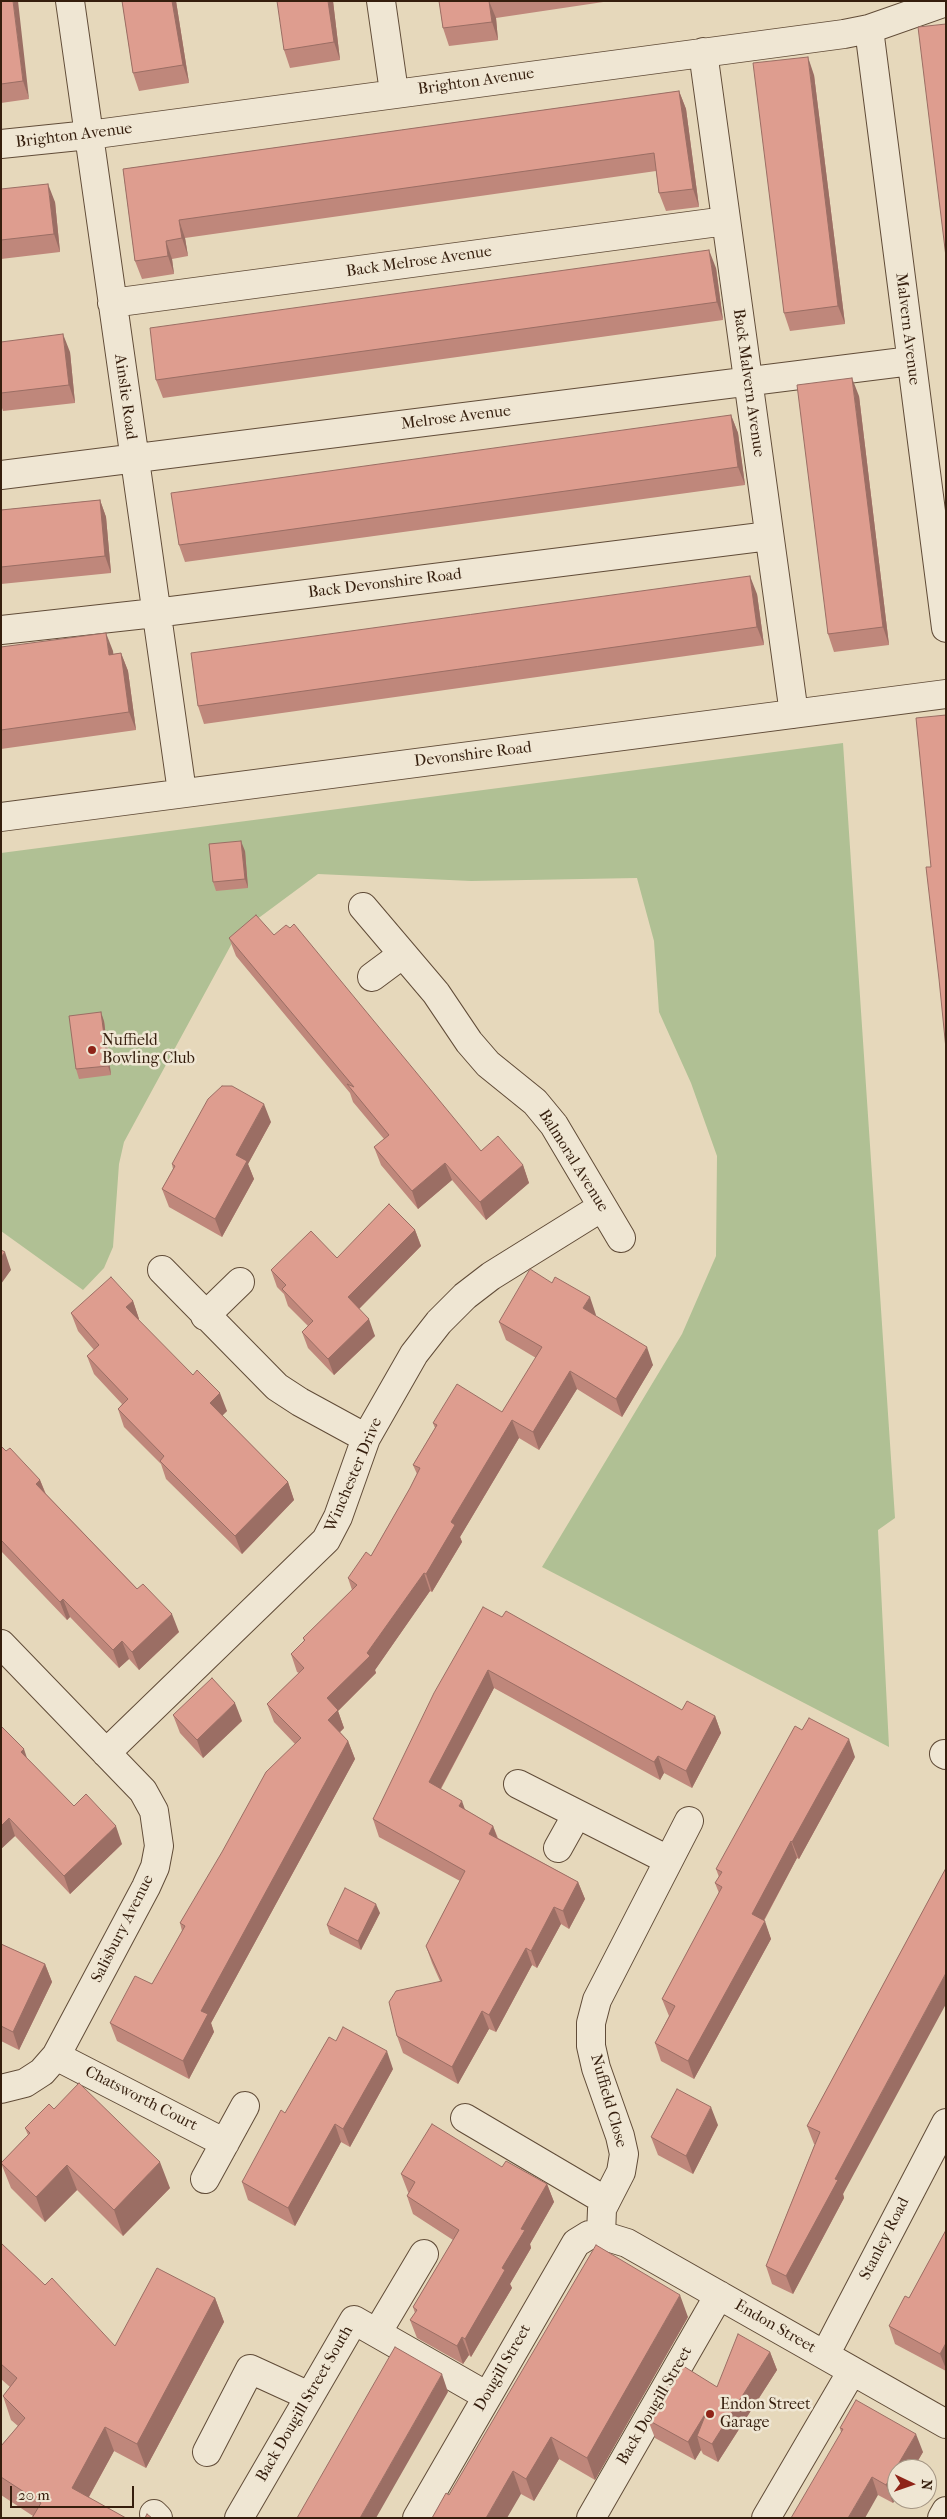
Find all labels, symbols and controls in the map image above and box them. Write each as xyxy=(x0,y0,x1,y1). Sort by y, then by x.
street label: Brighton Avenue xyxy=(417,64,535,100)
street label: Brighton Avenue xyxy=(15,119,133,153)
street label: Back Melrose Avenue xyxy=(345,242,493,282)
street label: Malvern Avenue xyxy=(891,272,923,386)
street label: Back Malvern Avenue xyxy=(728,308,768,458)
street label: Ainslie Road xyxy=(109,353,141,441)
street label: Melrose Avenue xyxy=(400,402,512,434)
street label: Back Devonshire Road xyxy=(307,565,463,603)
street label: Devonshire Road xyxy=(413,738,533,772)
place label: Nuffield Bowling Club xyxy=(102,1031,195,1069)
marker: Nuffield Bowling Club xyxy=(86,1044,98,1056)
street label: Balmoral Avenue xyxy=(534,1106,612,1216)
street label: Winchester Drive xyxy=(321,1415,387,1535)
street label: Salisbury Avenue xyxy=(88,1872,158,1986)
street label: Nuffield Close xyxy=(586,2052,630,2150)
street label: Chatsworth Court xyxy=(82,2062,200,2136)
street label: Stanley Road xyxy=(856,2194,914,2284)
street label: Endon Street xyxy=(731,2296,819,2358)
street label: Dougill Street xyxy=(470,2321,536,2415)
street label: Back Dougill Street South xyxy=(252,2323,358,2485)
street label: Back Dougill Street xyxy=(613,2343,697,2469)
place label: Endon Street Garage xyxy=(720,2395,811,2433)
marker: Endon Street Garage xyxy=(704,2408,716,2420)
north arrow xyxy=(887,2459,937,2509)
scale bar xyxy=(12,2476,136,2508)
text: N xyxy=(918,2479,935,2491)
text: 20 m xyxy=(18,2486,50,2504)

